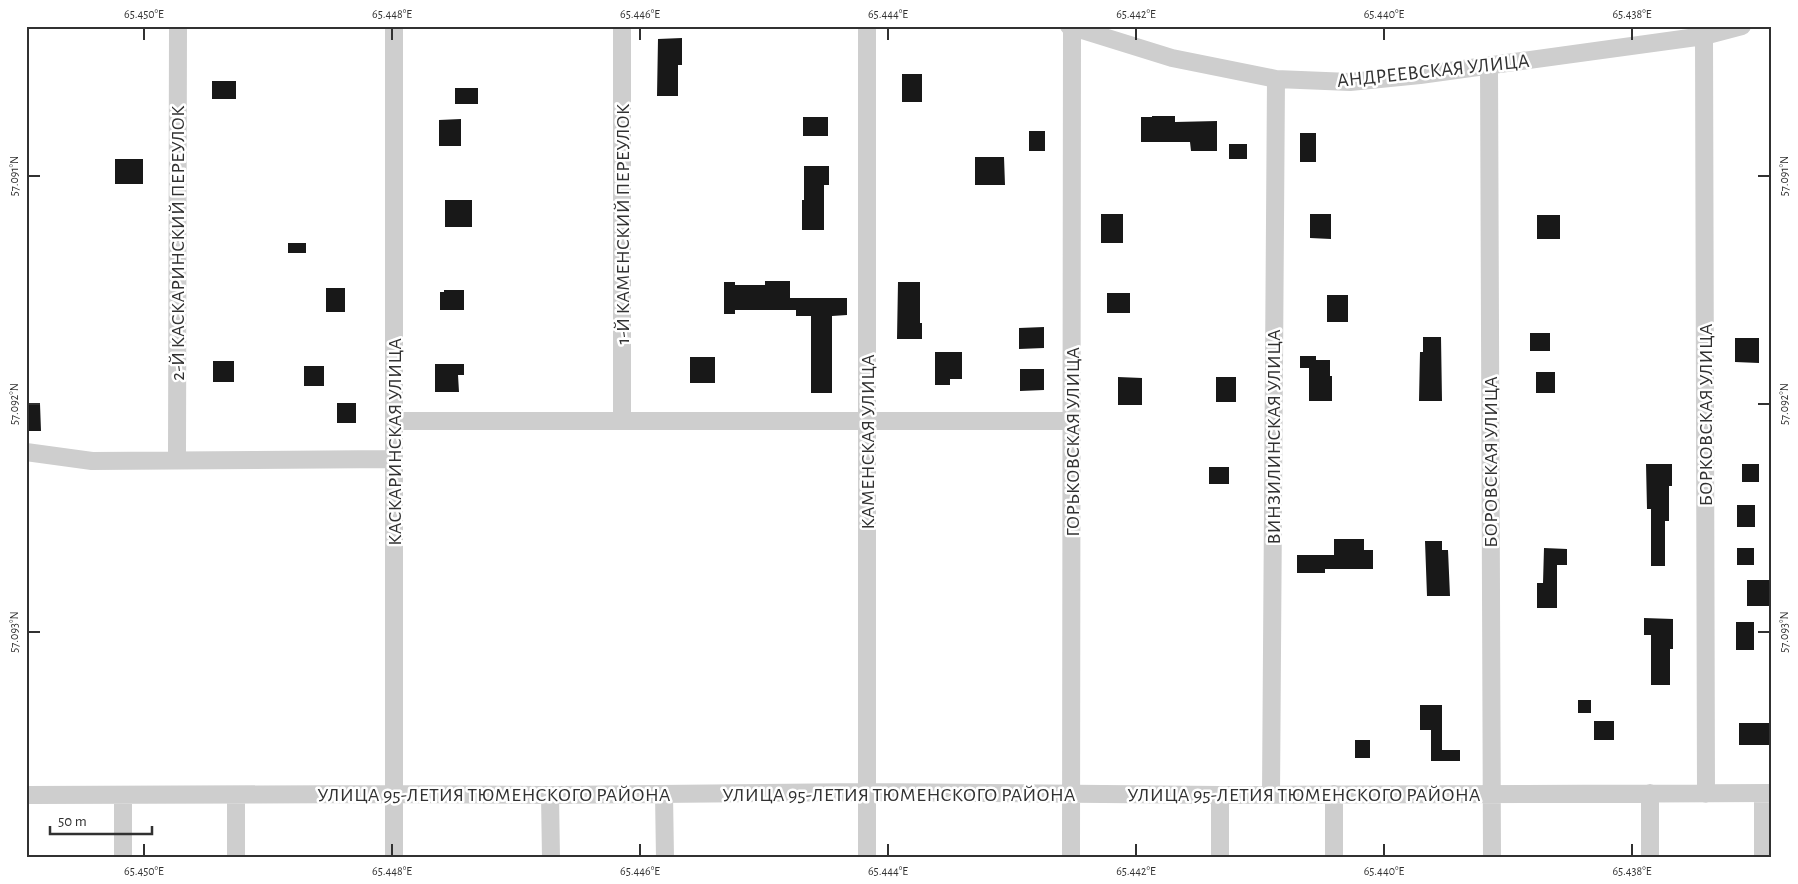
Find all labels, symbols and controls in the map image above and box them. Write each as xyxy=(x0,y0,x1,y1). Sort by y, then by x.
text: 65.450°E xyxy=(124,8,164,20)
text: 65.448°E xyxy=(372,8,412,20)
text: 65.446°E xyxy=(620,8,660,20)
text: 65.444°E xyxy=(868,8,908,20)
text: 65.442°E xyxy=(1116,8,1156,20)
text: 65.440°E xyxy=(1364,8,1405,20)
text: 65.438°E xyxy=(1612,8,1652,20)
street label: АНДРЕЕВСКАЯ УЛИЦА xyxy=(1336,51,1531,91)
street label: 1-Й КАМЕНСКИЙ ПЕРЕУЛОК xyxy=(613,103,633,344)
street label: 2-Й КАСКАРИНСКИЙ ПЕРЕУЛОК xyxy=(168,105,188,381)
text: 57.091°N xyxy=(8,156,20,196)
text: 57.091°N xyxy=(1778,156,1790,196)
street label: БОРКОВСКАЯ УЛИЦА xyxy=(1696,323,1716,506)
street label: ВИНЗИЛИНСКАЯ УЛИЦА xyxy=(1264,329,1284,545)
street label: КАСКАРИНСКАЯ УЛИЦА xyxy=(385,338,405,546)
street label: ГОРЬКОВСКАЯ УЛИЦА xyxy=(1063,347,1083,537)
street label: КАМЕНСКАЯ УЛИЦА xyxy=(858,354,878,530)
street label: БОРОВСКАЯ УЛИЦА xyxy=(1481,376,1501,548)
text: 57.092°N xyxy=(8,383,20,425)
text: 57.092°N xyxy=(1778,383,1790,425)
text: 57.093°N xyxy=(8,611,20,653)
text: 57.093°N xyxy=(1778,611,1790,653)
street label: УЛИЦА 95-ЛЕТИЯ ТЮМЕНСКОГО РАЙОНА xyxy=(317,785,671,805)
street label: УЛИЦА 95-ЛЕТИЯ ТЮМЕНСКОГО РАЙОНА xyxy=(722,785,1076,805)
street label: УЛИЦА 95-ЛЕТИЯ ТЮМЕНСКОГО РАЙОНА xyxy=(1127,785,1481,805)
scale bar xyxy=(50,804,152,836)
text: 50 m xyxy=(58,814,87,829)
text: 65.450°E xyxy=(124,865,164,877)
text: 65.448°E xyxy=(372,865,412,877)
text: 65.446°E xyxy=(620,865,660,877)
text: 65.444°E xyxy=(868,865,908,877)
text: 65.442°E xyxy=(1116,865,1156,877)
text: 65.440°E xyxy=(1364,865,1405,877)
text: 65.438°E xyxy=(1612,865,1652,877)

